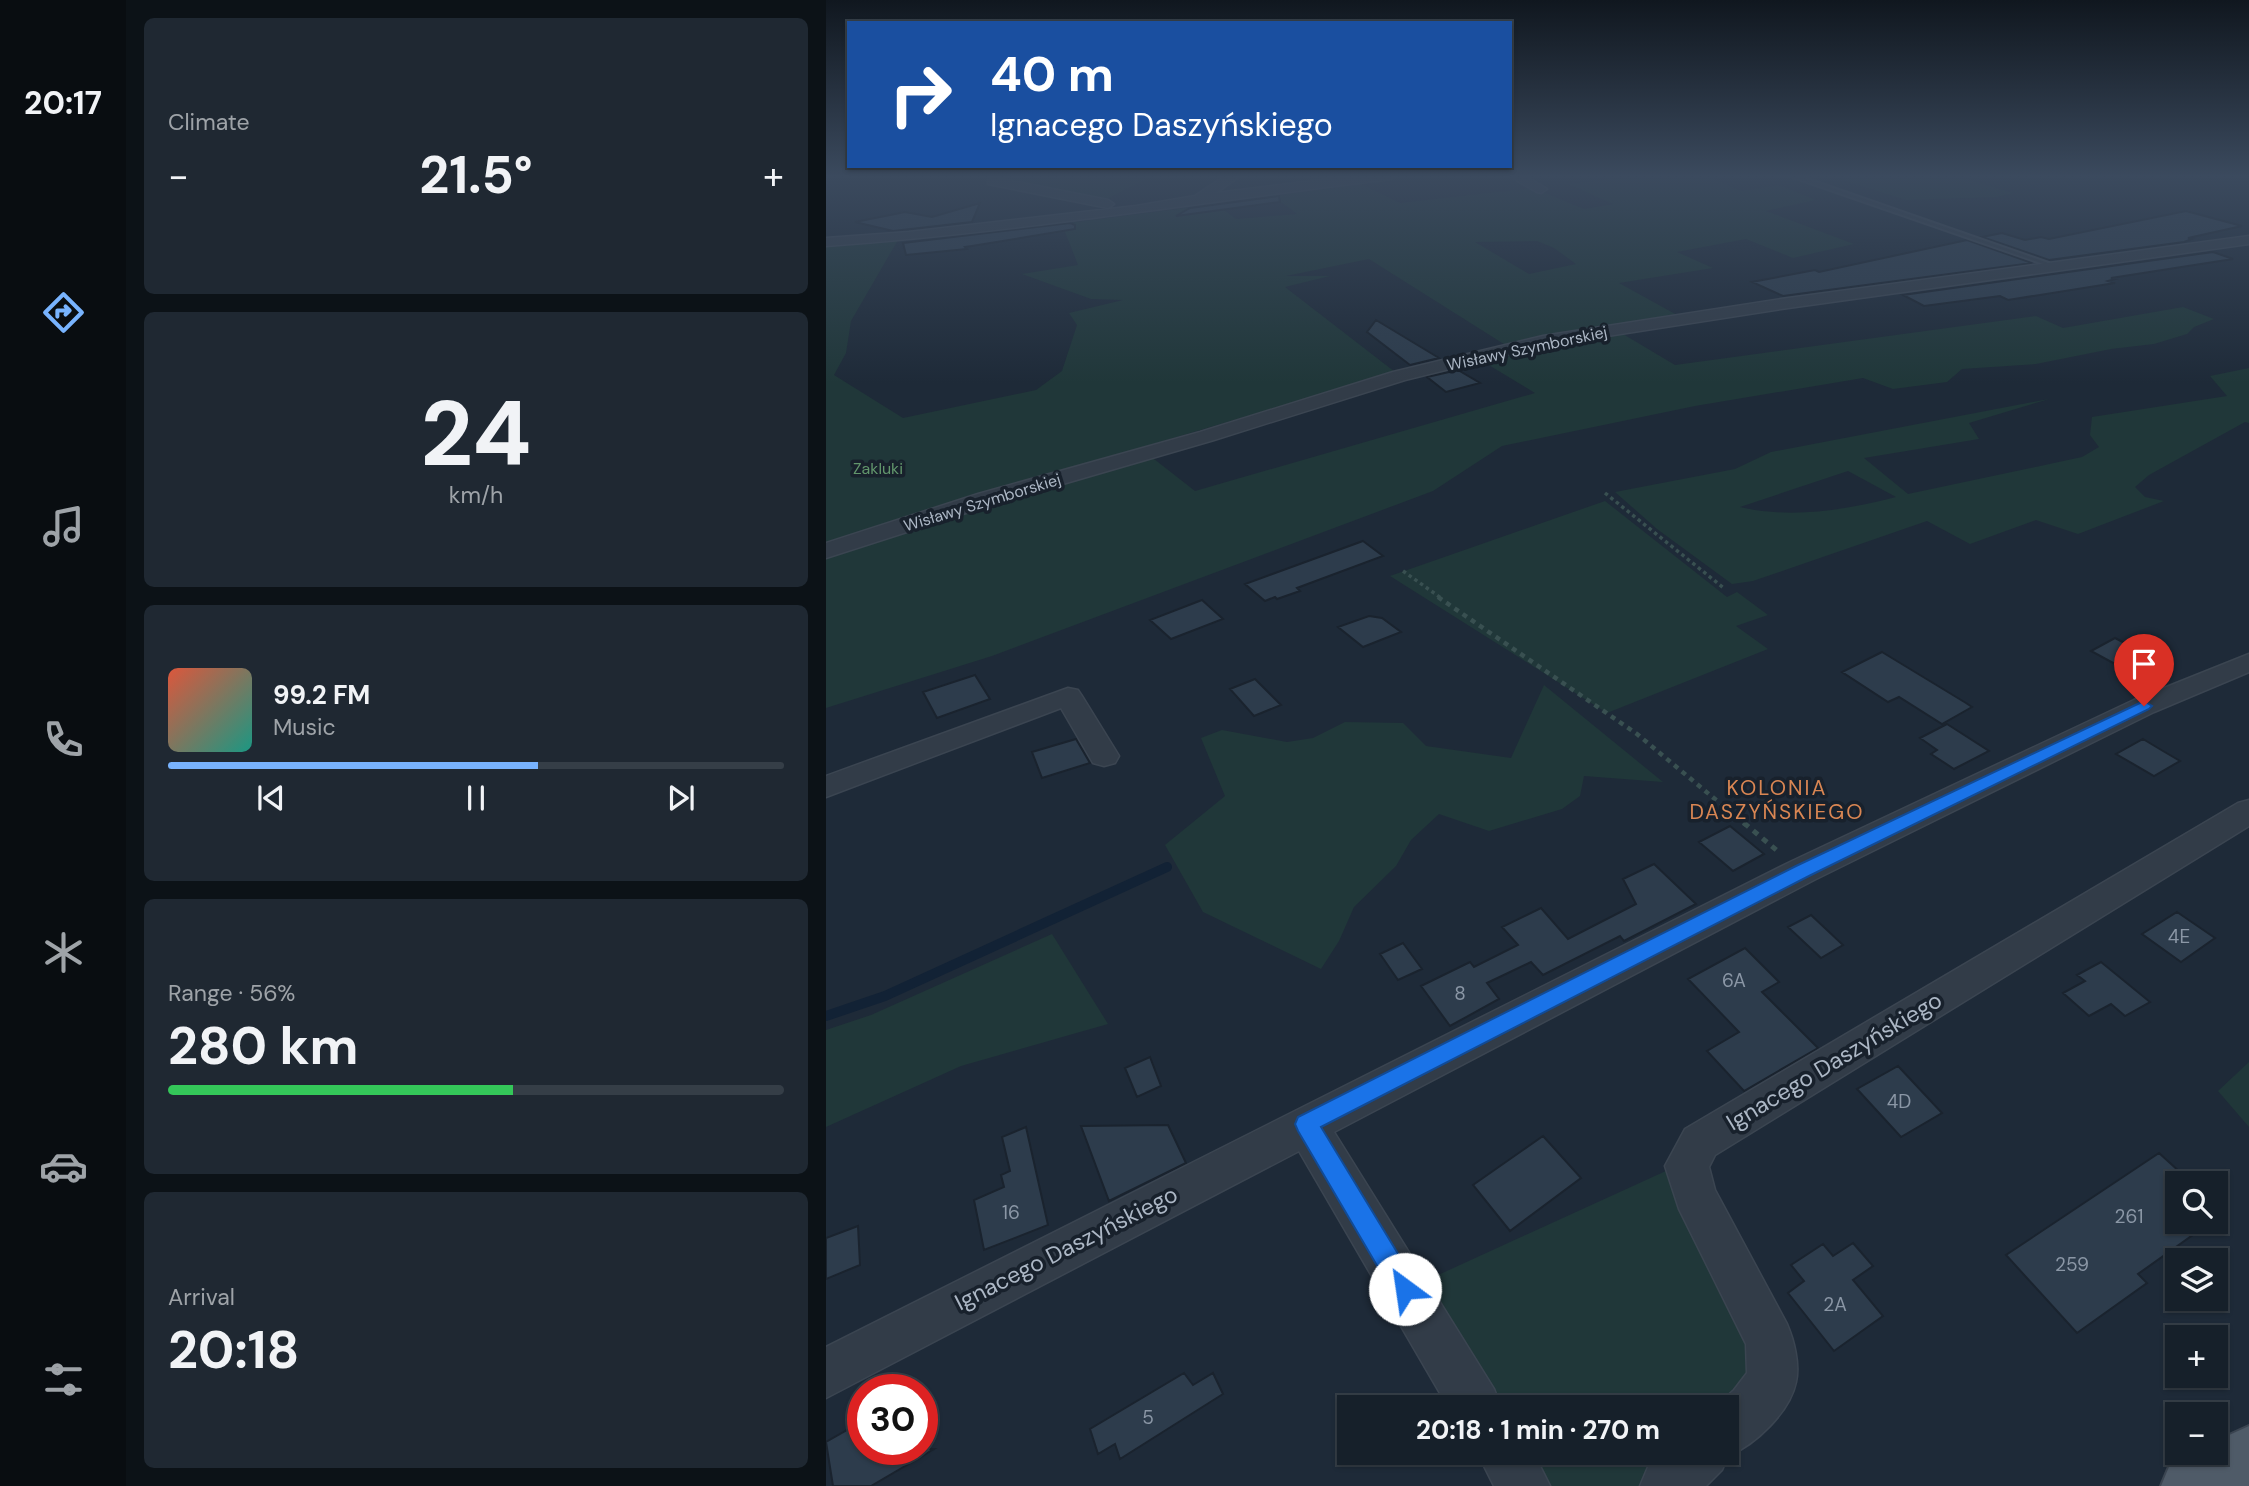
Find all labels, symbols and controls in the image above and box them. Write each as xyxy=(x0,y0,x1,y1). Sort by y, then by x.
text: 40 m xyxy=(990,42,1114,106)
icon: right xyxy=(875,49,966,140)
text: 20:17 xyxy=(24,82,102,124)
text: Ignacego Daszyńskiego xyxy=(990,104,1333,146)
text: Climate xyxy=(168,107,250,137)
text: 21.5° xyxy=(419,141,533,209)
text: − xyxy=(168,151,189,201)
text: + xyxy=(763,151,784,201)
icon: directions xyxy=(39,288,88,337)
street label: Wisławy Szymborskiej xyxy=(1445,321,1609,376)
text: 24 xyxy=(420,375,532,493)
park label: Zakluki xyxy=(853,458,903,479)
street label: Wisławy Szymborskiej xyxy=(901,469,1063,536)
text: km/h xyxy=(449,480,503,510)
icon: music xyxy=(39,502,88,551)
pin xyxy=(2114,634,2174,706)
icon: arrive xyxy=(2125,645,2163,683)
text: 99.2 FM xyxy=(273,678,370,712)
text: Music xyxy=(273,712,336,742)
icon: phone xyxy=(39,715,88,764)
district label: KOLONIA DASZYŃSKIEGO xyxy=(1690,774,1864,826)
icon: previous xyxy=(252,779,290,817)
icon: pause xyxy=(457,779,495,817)
icon: next xyxy=(662,779,700,817)
house number: 4E xyxy=(2168,924,2190,949)
icon: climate xyxy=(39,928,88,977)
house number: 6A xyxy=(1722,968,1746,993)
text: Range · 56% xyxy=(168,978,295,1008)
house number: 8 xyxy=(1454,981,1466,1006)
street label: Ignacego Daszyńskiego xyxy=(1721,985,1947,1137)
text: 280 km xyxy=(168,1012,358,1080)
house number: 4D xyxy=(1887,1089,1911,1114)
icon: car xyxy=(39,1142,88,1191)
map controls xyxy=(2165,1171,2228,1465)
button: search xyxy=(2165,1171,2228,1234)
street label: Ignacego Daszyńskiego xyxy=(949,1179,1183,1317)
house number: 16 xyxy=(1002,1200,1020,1225)
house number: 261 xyxy=(2115,1204,2143,1229)
button: layers xyxy=(2165,1248,2228,1311)
position arrow xyxy=(1368,1252,1442,1326)
house number: 259 xyxy=(2055,1252,2089,1277)
text: Arrival xyxy=(168,1282,235,1312)
house number: 2A xyxy=(1823,1292,1847,1317)
text: 20:18 xyxy=(168,1316,299,1384)
button: + xyxy=(2165,1325,2228,1388)
icon: filters xyxy=(39,1355,88,1404)
speed limit sign: 30 xyxy=(847,1374,938,1465)
button: − xyxy=(2165,1402,2228,1465)
house number: 5 xyxy=(1142,1405,1154,1430)
text: 20:18 · 1 min · 270 m xyxy=(1416,1413,1660,1447)

